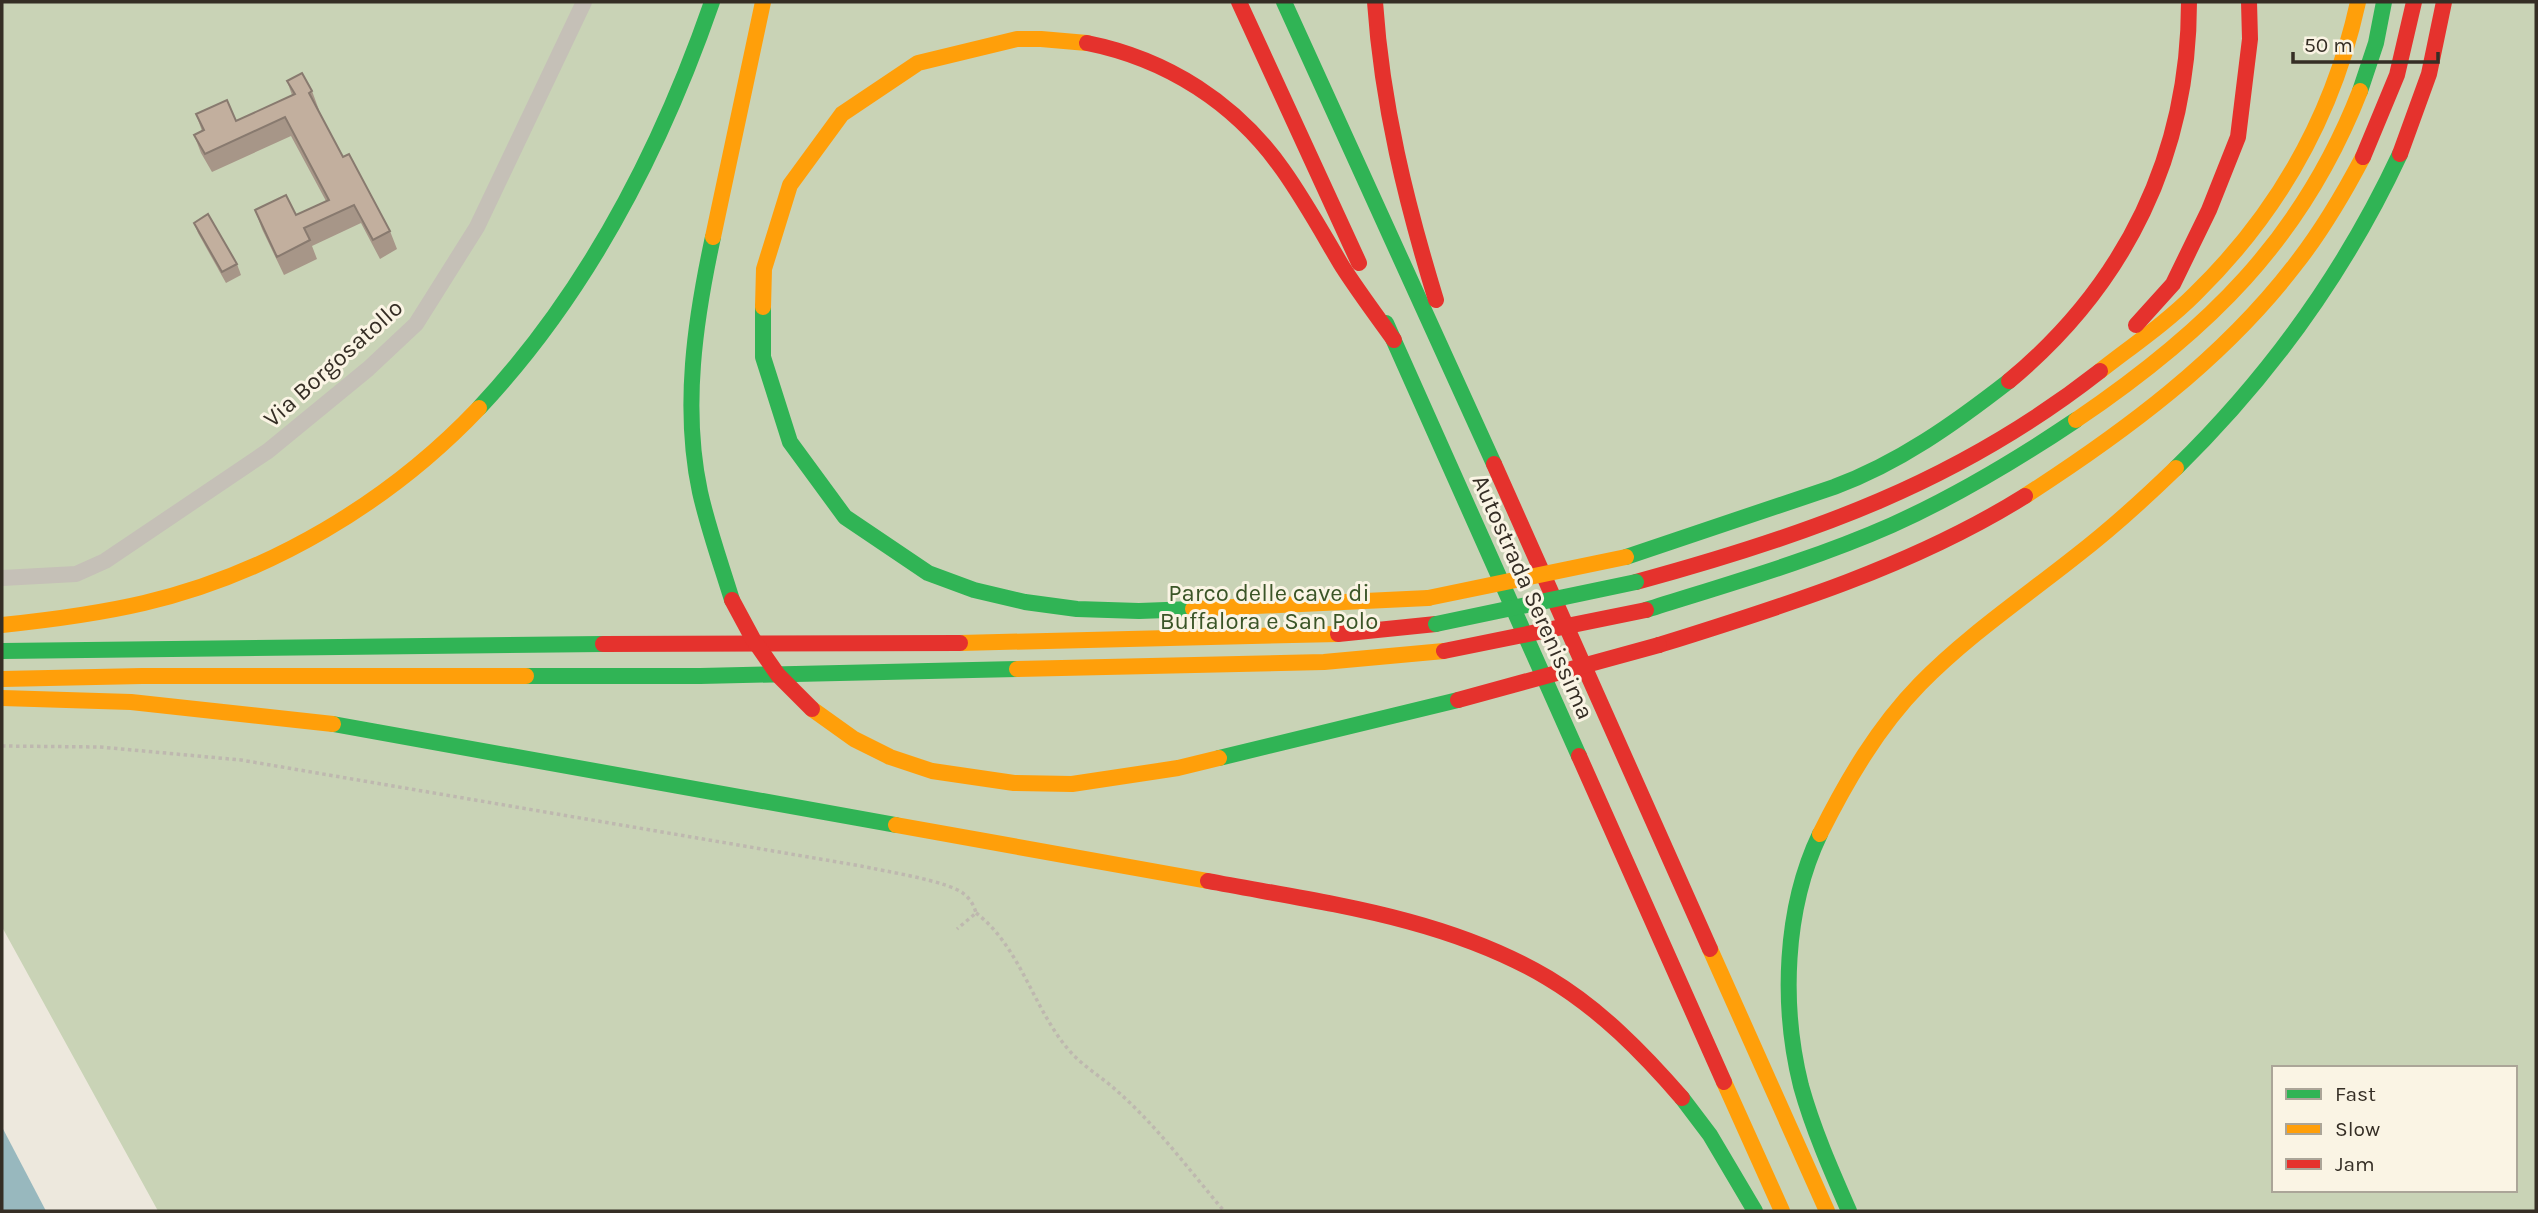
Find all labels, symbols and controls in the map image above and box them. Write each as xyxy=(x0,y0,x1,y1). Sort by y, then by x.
scale bar xyxy=(2293,21,2438,65)
text: 50 m xyxy=(2304,33,2353,57)
street label: Via Borgosatollo xyxy=(258,293,408,433)
street label: Autostrada Serenissima xyxy=(1466,470,1600,724)
park label: Parco delle cave di Buffalora e San Polo xyxy=(1160,579,1378,635)
legend xyxy=(2272,1066,2517,1192)
text: Fast xyxy=(2335,1082,2376,1106)
text: Slow xyxy=(2335,1117,2380,1141)
text: Jam xyxy=(2335,1152,2375,1176)

